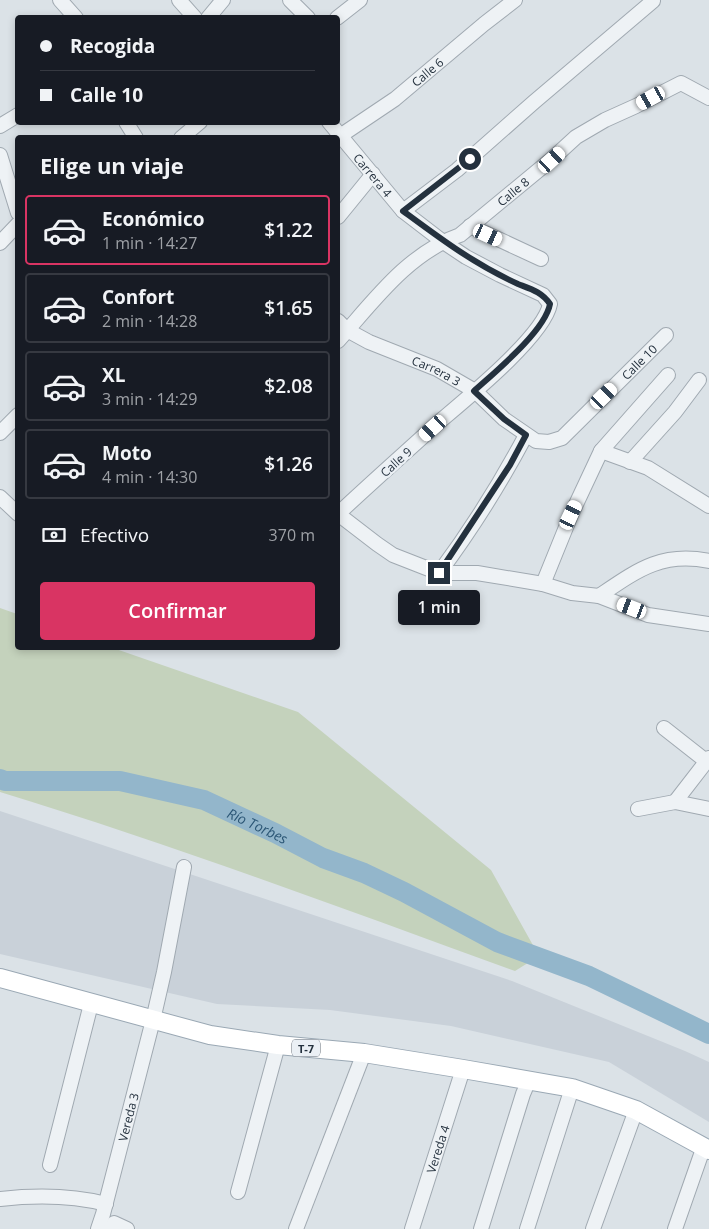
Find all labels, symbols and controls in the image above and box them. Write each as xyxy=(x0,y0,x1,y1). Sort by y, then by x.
text: Recogida xyxy=(70,33,155,59)
street label: Calle 6 xyxy=(408,53,447,90)
text: Calle 10 xyxy=(70,82,143,108)
car xyxy=(634,84,667,112)
car xyxy=(535,144,568,176)
route start xyxy=(459,148,481,170)
street label: Carrera 4 xyxy=(350,149,396,201)
text: Elige un viaje xyxy=(40,150,184,180)
street label: Calle 8 xyxy=(493,173,533,210)
text: Económico xyxy=(102,206,204,232)
icon: car xyxy=(42,208,87,253)
text: $1.22 xyxy=(264,217,313,243)
car xyxy=(471,222,504,248)
text: 1 min · 14:27 xyxy=(102,232,197,254)
text: Confort xyxy=(102,284,174,310)
icon: car xyxy=(42,286,87,331)
text: $1.65 xyxy=(264,295,313,321)
text: 2 min · 14:28 xyxy=(102,310,197,332)
street label: Calle 10 xyxy=(617,340,661,383)
street label: Carrera 3 xyxy=(410,351,464,390)
text: XL xyxy=(102,362,125,388)
icon: car xyxy=(42,364,87,409)
text: $2.08 xyxy=(264,373,313,399)
car xyxy=(587,380,620,412)
text: 3 min · 14:29 xyxy=(102,388,197,410)
car xyxy=(416,412,449,444)
text: Moto xyxy=(102,440,152,466)
icon: car xyxy=(42,442,87,487)
street label: Calle 9 xyxy=(377,443,416,481)
text: $1.26 xyxy=(264,451,313,477)
text: 4 min · 14:30 xyxy=(102,466,197,488)
car xyxy=(557,498,584,532)
icon: cash xyxy=(40,521,68,549)
text: Efectivo xyxy=(80,522,149,548)
text: 370 m xyxy=(269,524,315,546)
route end xyxy=(428,562,450,584)
button: Confirmar xyxy=(40,582,315,640)
callout: 1 min xyxy=(398,590,480,626)
text: 1 min xyxy=(417,596,461,618)
car xyxy=(615,596,648,620)
water label: Río Torbes xyxy=(225,803,291,848)
road number: T-7 xyxy=(292,1040,320,1056)
street label: Vereda 3 xyxy=(114,1091,142,1143)
street label: Vereda 4 xyxy=(422,1123,453,1175)

